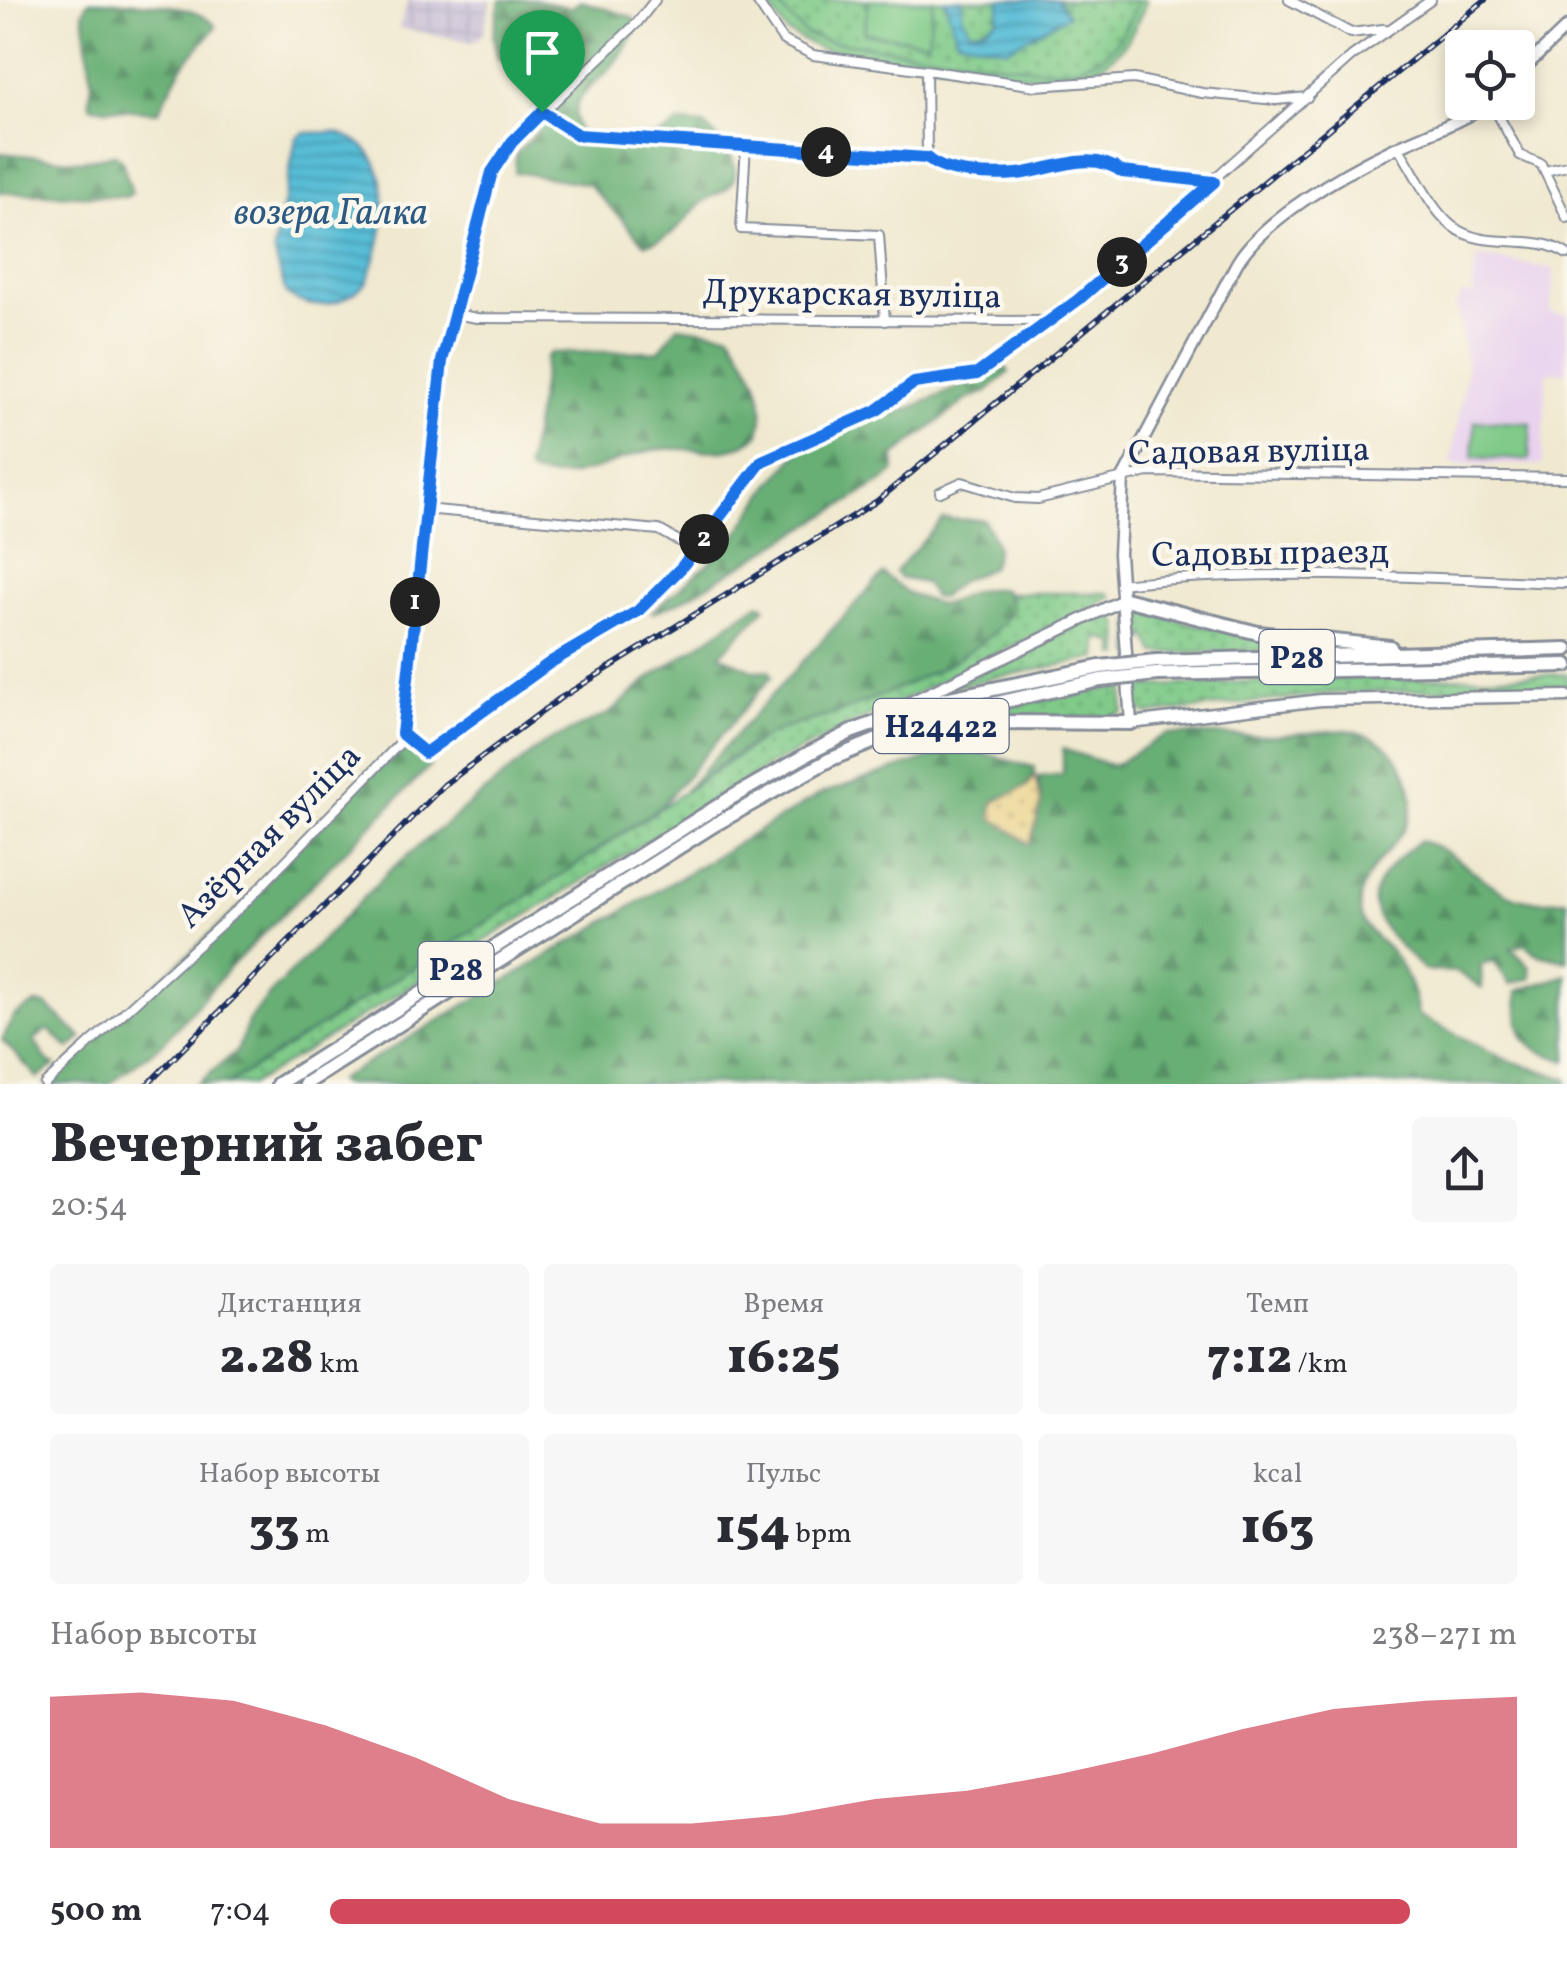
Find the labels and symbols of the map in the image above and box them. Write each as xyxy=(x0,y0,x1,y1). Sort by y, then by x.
pin xyxy=(500,10,585,113)
pin: 4 xyxy=(801,127,851,177)
water label: возера Галка xyxy=(234,188,428,241)
pin: 3 xyxy=(1097,237,1147,287)
street label: Друкарская вуліца xyxy=(702,269,1002,323)
street label: Садовая вуліца xyxy=(1128,427,1371,479)
pin: 2 xyxy=(679,514,729,564)
street label: Садовы праезд xyxy=(1151,529,1389,581)
pin: 1 xyxy=(390,577,440,627)
road number: Р28 xyxy=(1260,630,1334,684)
road number: Н24422 xyxy=(874,699,1008,753)
street label: Азёрная вуліца xyxy=(167,734,373,940)
road number: Р28 xyxy=(418,942,494,996)

